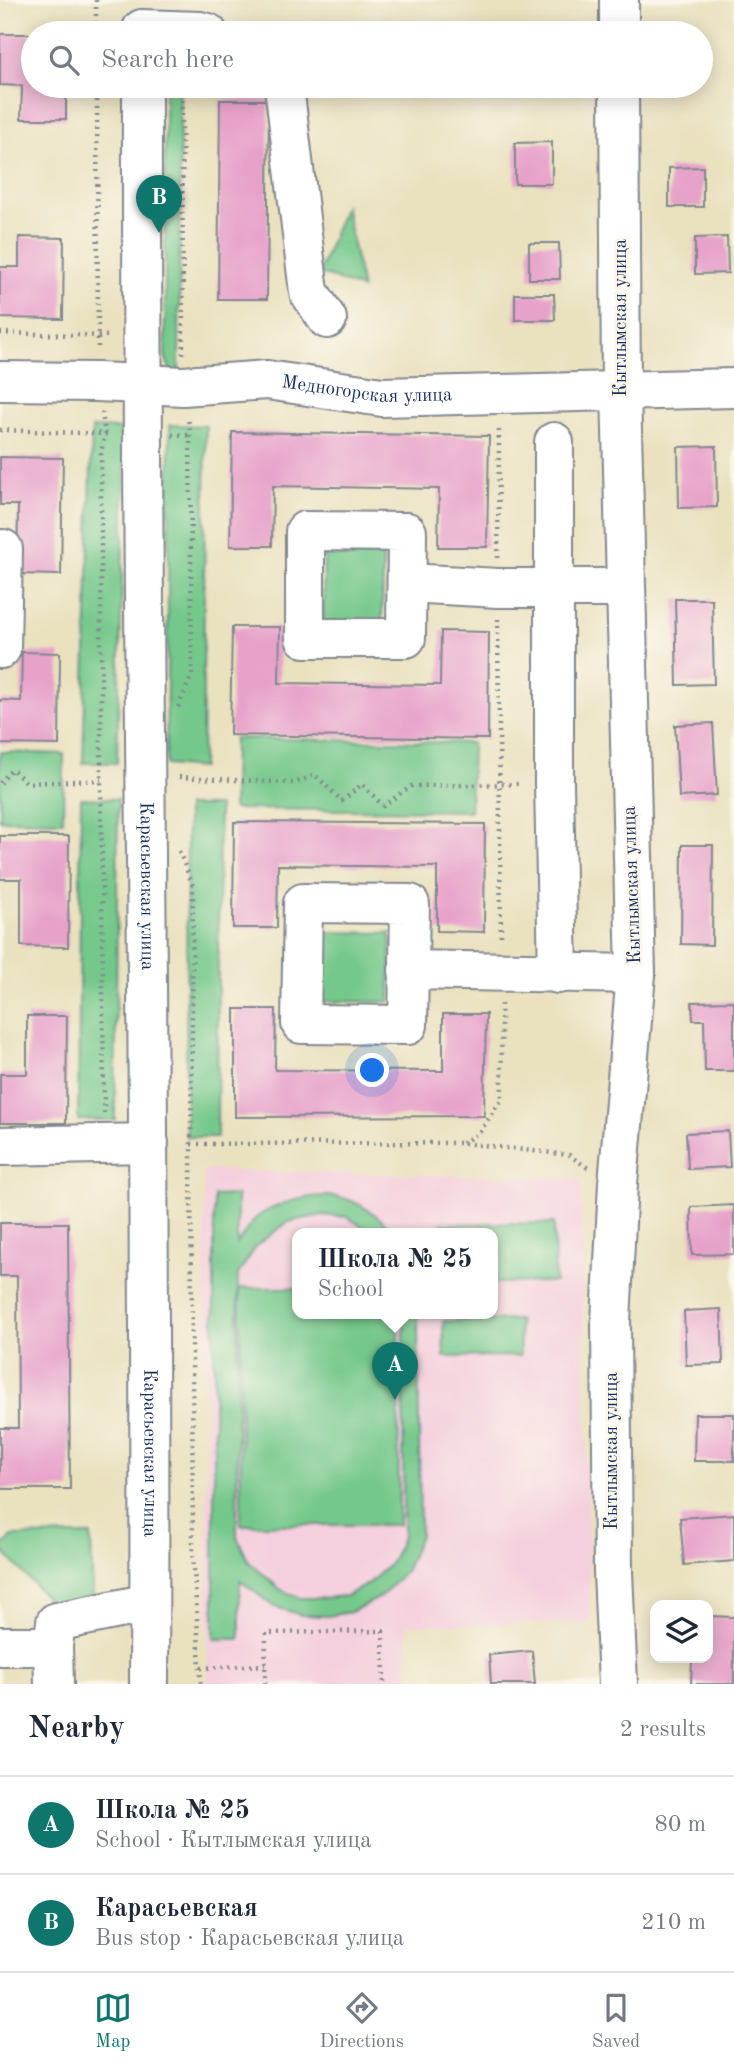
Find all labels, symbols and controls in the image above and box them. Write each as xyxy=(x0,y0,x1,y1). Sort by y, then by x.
search box xyxy=(21,21,713,98)
icon: search xyxy=(45,41,83,79)
text: Search here xyxy=(101,47,234,73)
pin: B xyxy=(136,175,182,233)
street label: Кытлымская улица xyxy=(612,238,631,397)
street label: Медногорская улица xyxy=(280,373,453,407)
street label: Карасьевская улица xyxy=(136,802,156,971)
street label: Кытлымская улица xyxy=(621,805,645,964)
your location xyxy=(355,1053,389,1087)
popup xyxy=(292,1228,498,1319)
text: Школа № 25 xyxy=(318,1247,472,1273)
text: School xyxy=(318,1278,383,1301)
pin: A xyxy=(372,1342,418,1400)
street label: Карасьевская улица xyxy=(140,1369,159,1538)
street label: Кытлымская улица xyxy=(603,1371,622,1530)
map controls xyxy=(650,1600,713,1663)
button: layers xyxy=(650,1600,713,1663)
text: Nearby xyxy=(28,1714,125,1744)
text: 2 results xyxy=(620,1718,706,1741)
text: Школа № 25 xyxy=(95,1798,250,1824)
text: A xyxy=(42,1813,60,1836)
text: 80 m xyxy=(655,1813,706,1836)
text: School · Кытлымская улица xyxy=(95,1829,372,1852)
text: Карасьевская xyxy=(95,1896,258,1922)
text: B xyxy=(43,1911,59,1934)
text: 210 m xyxy=(641,1911,706,1934)
text: Bus stop · Карасьевская улица xyxy=(95,1927,404,1950)
tab: Map xyxy=(94,1989,132,2054)
tab: Directions xyxy=(320,1989,404,2054)
tab: Saved xyxy=(592,1989,640,2054)

